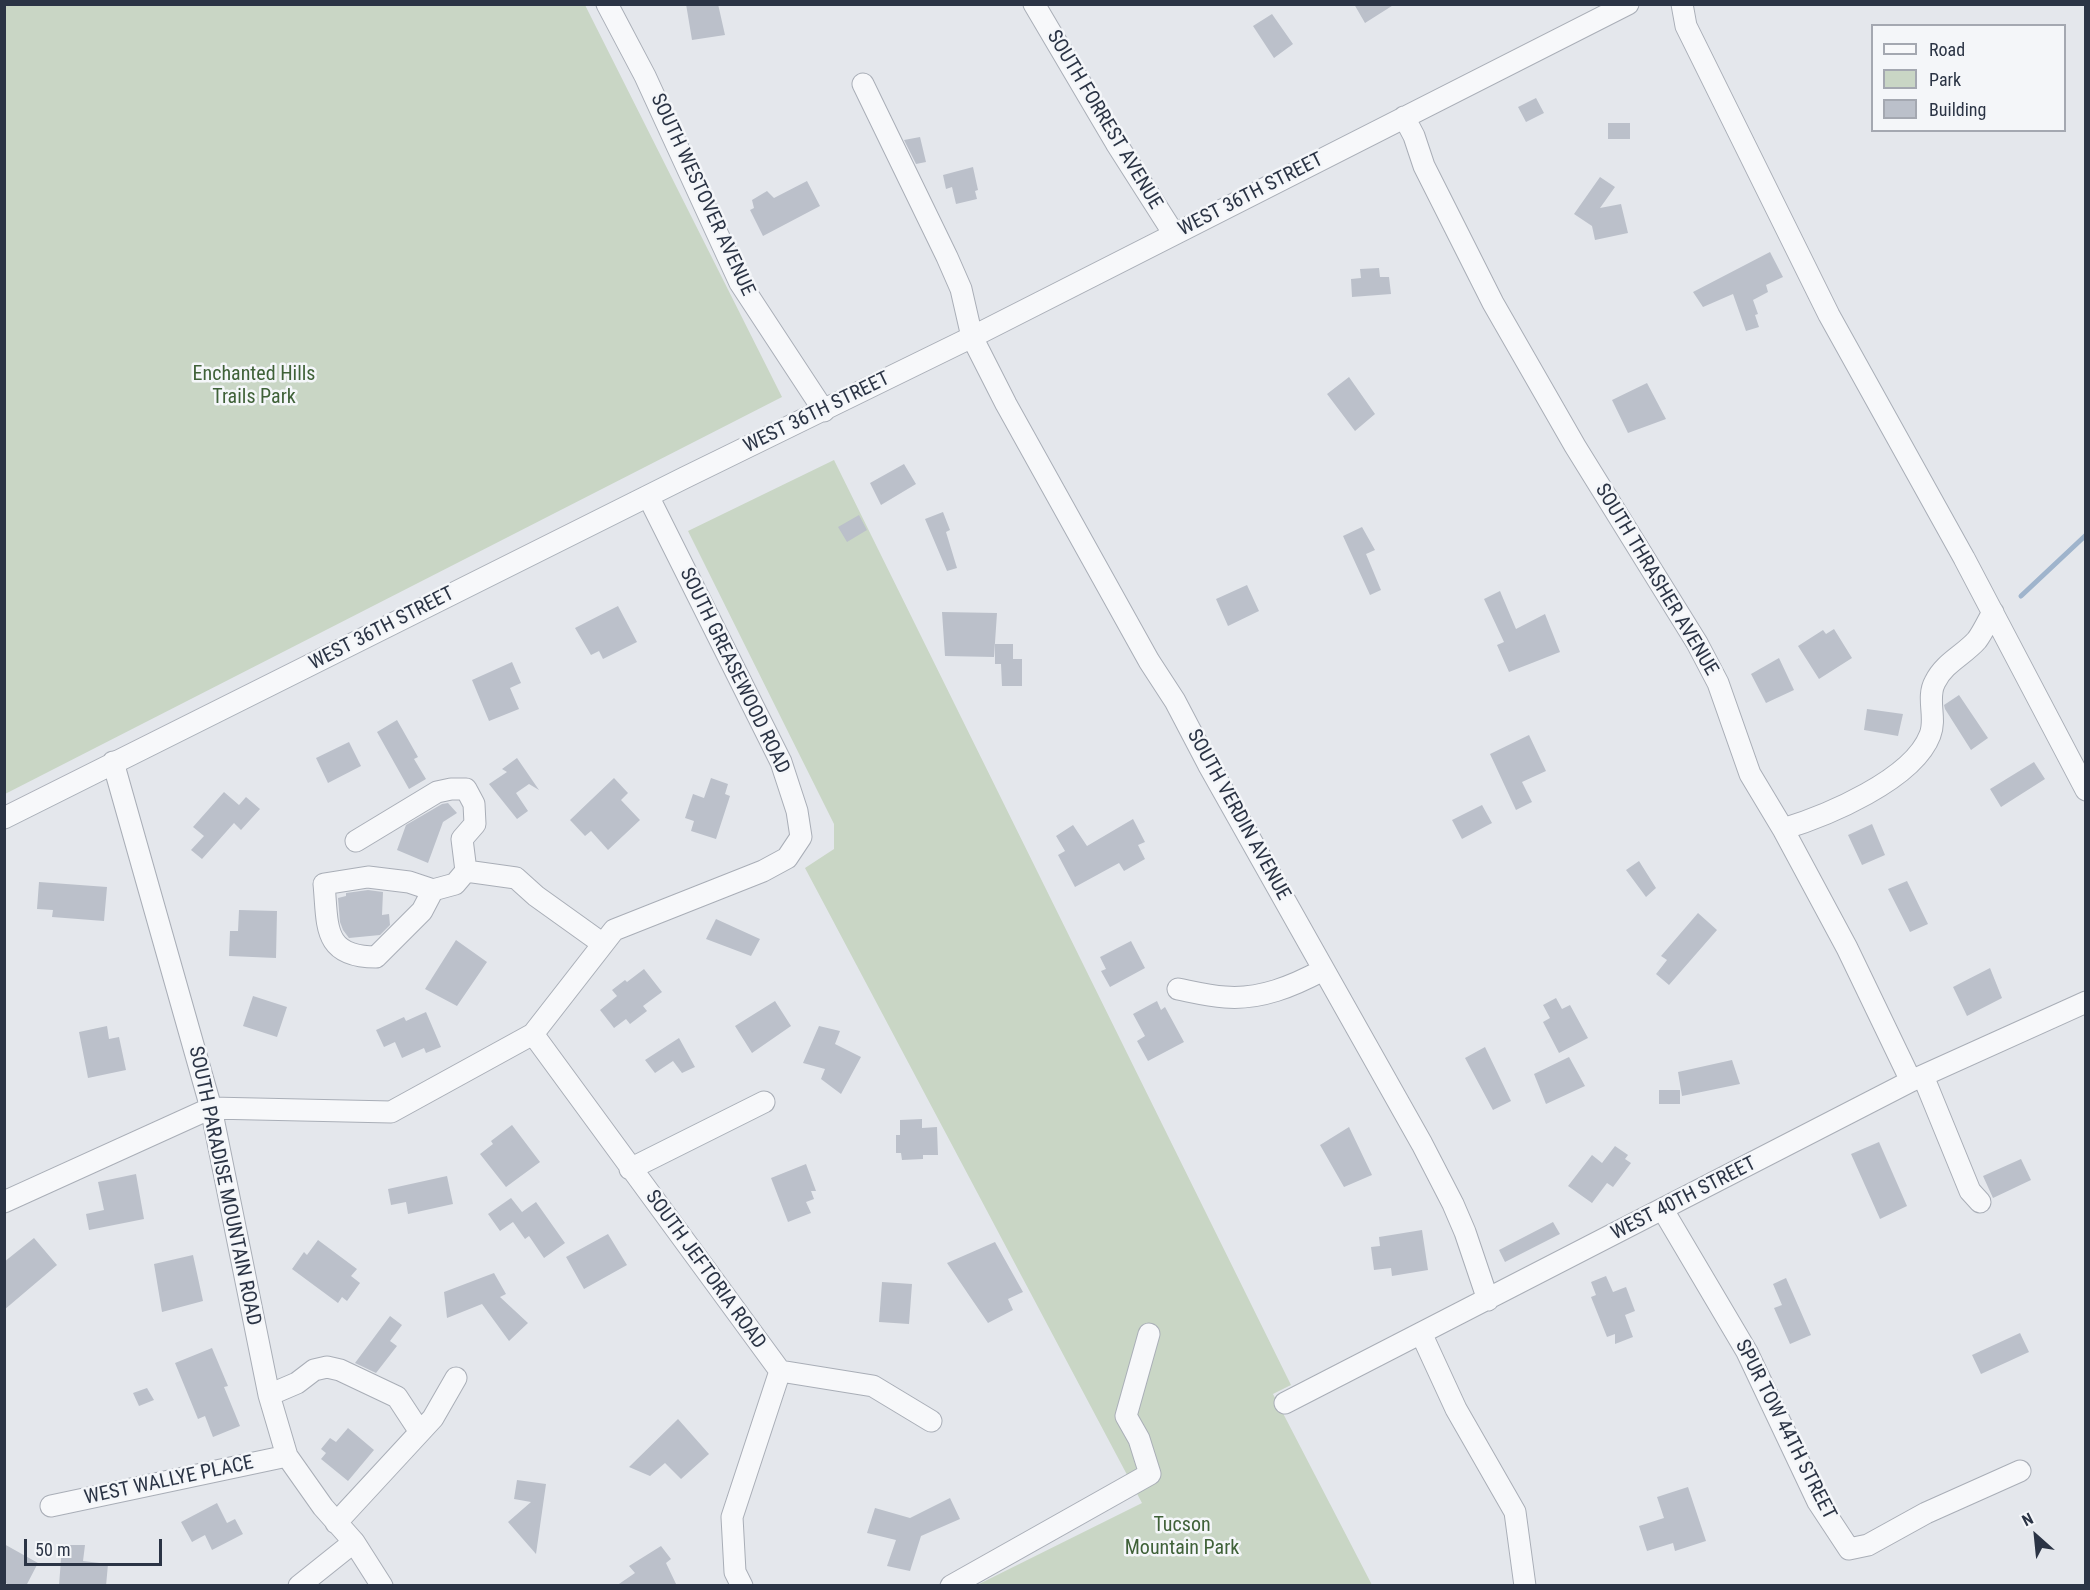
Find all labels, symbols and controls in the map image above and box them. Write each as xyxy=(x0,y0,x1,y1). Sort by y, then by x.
legend xyxy=(1871,24,2066,132)
street label: SOUTH FORREST AVENUE xyxy=(1041,26,1167,214)
text: Road xyxy=(1929,39,1965,60)
text: Park xyxy=(1929,69,1961,90)
street label: SOUTH WESTOVER AVENUE xyxy=(645,90,759,300)
text: Building xyxy=(1929,99,1986,120)
street label: WEST 36TH STREET xyxy=(1174,148,1328,242)
park label: Enchanted Hills Trails Park xyxy=(193,363,315,410)
street label: WEST 36TH STREET xyxy=(740,367,894,459)
street label: SOUTH THRASHER AVENUE xyxy=(1589,480,1723,680)
street label: SOUTH GREASEWOOD ROAD xyxy=(674,564,794,778)
street label: WEST 36TH STREET xyxy=(305,582,459,676)
street label: SOUTH VERDIN AVENUE xyxy=(1181,725,1295,905)
street label: SOUTH PARADISE MOUNTAIN ROAD xyxy=(183,1044,265,1328)
street label: WEST 40TH STREET xyxy=(1607,1152,1761,1246)
street label: SOUTH JEFTORIA ROAD xyxy=(639,1186,771,1354)
street label: SPUR TOW 44TH STREET xyxy=(1729,1336,1841,1524)
street label: WEST WALLYE PLACE xyxy=(82,1451,256,1511)
north arrow xyxy=(2006,1506,2066,1566)
text: N xyxy=(2019,1509,2036,1530)
park label: Tucson Mountain Park xyxy=(1125,1514,1239,1561)
scale bar xyxy=(27,1527,165,1565)
text: 50 m xyxy=(35,1539,70,1560)

